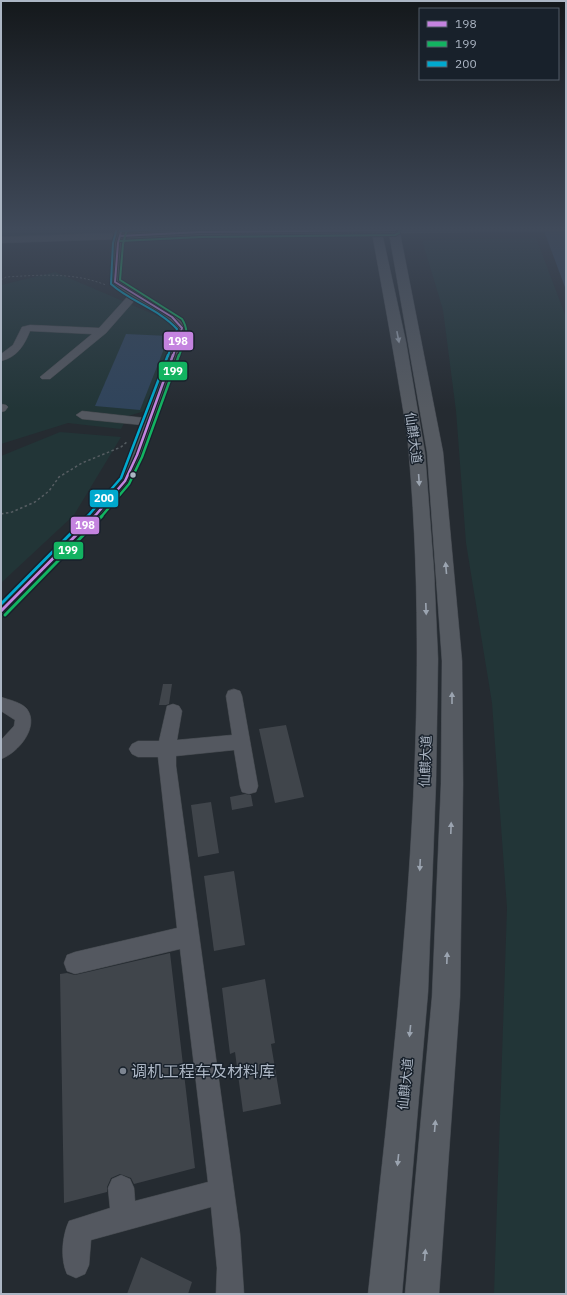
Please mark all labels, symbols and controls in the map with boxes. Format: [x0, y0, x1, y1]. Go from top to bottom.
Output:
legend [419, 8, 559, 80]
text: 198 [455, 16, 477, 31]
text: 199 [455, 36, 477, 51]
text: 200 [455, 56, 477, 71]
line badge: 198 [163, 331, 194, 351]
one-way arrow [396, 331, 402, 343]
text: 198 [168, 334, 188, 348]
line badge: 199 [158, 361, 188, 381]
text: 199 [163, 364, 183, 378]
street label: 仙麒大道 [401, 411, 426, 465]
unlabelled marker [128, 470, 138, 480]
one-way arrow [415, 474, 422, 486]
line badge: 200 [89, 489, 119, 508]
text: 200 [94, 491, 114, 505]
line badge: 198 [70, 516, 100, 535]
text: 198 [75, 518, 95, 532]
line badge: 199 [53, 541, 84, 560]
text: 199 [58, 543, 78, 557]
one-way arrow [443, 562, 449, 574]
one-way arrow [423, 603, 429, 616]
one-way arrow [449, 691, 455, 704]
street label: 仙麒大道 [416, 735, 435, 787]
one-way arrow [448, 821, 454, 834]
one-way arrow [417, 859, 424, 871]
one-way arrow [444, 951, 450, 964]
one-way arrow [407, 1025, 414, 1037]
street label: 仙麒大道 [394, 1057, 417, 1111]
place label: 调机工程车及材料库 [131, 1061, 275, 1081]
marker: 调机工程车及材料库 [118, 1066, 128, 1076]
one-way arrow [432, 1120, 439, 1132]
one-way arrow [395, 1154, 401, 1166]
one-way arrow [422, 1249, 429, 1261]

